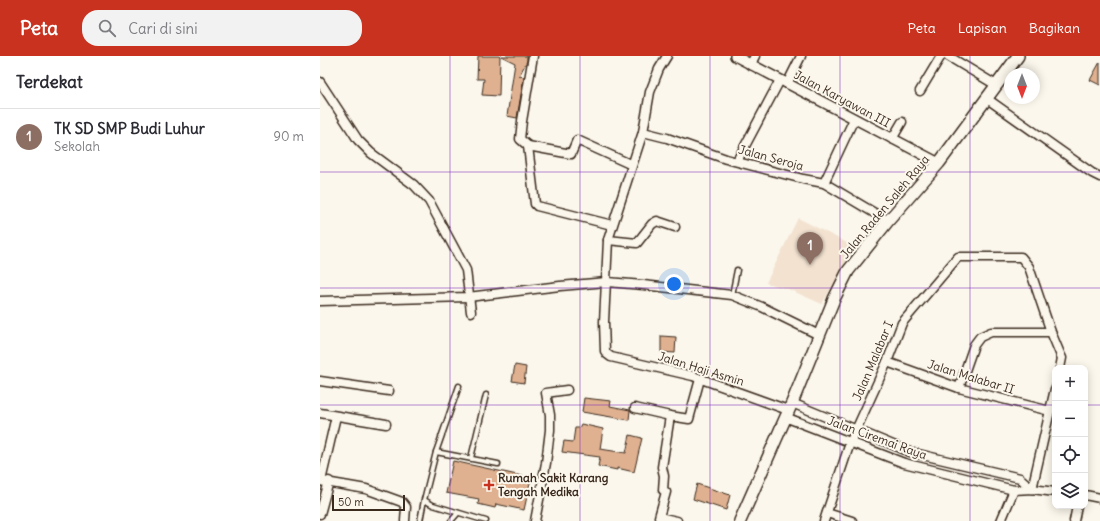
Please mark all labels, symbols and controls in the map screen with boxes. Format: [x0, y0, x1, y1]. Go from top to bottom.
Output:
search box [82, 10, 362, 46]
text: Peta [20, 16, 58, 40]
icon: search [96, 17, 118, 39]
text: Cari di sini [128, 19, 198, 38]
text: Peta [908, 19, 936, 37]
text: Lapisan [958, 19, 1007, 37]
text: Bagikan [1029, 19, 1080, 37]
street label: Jalan Karyawan III [792, 67, 893, 130]
north arrow [1004, 68, 1040, 104]
text: Terdekat [16, 71, 83, 93]
text: TK SD SMP Budi Luhur [54, 119, 205, 138]
text: 1 [26, 128, 32, 145]
text: 90 m [273, 128, 304, 145]
text: Sekolah [54, 138, 100, 155]
street label: Jalan Seroja [737, 142, 805, 173]
street label: Jalan Raden Saleh Raya [837, 152, 932, 261]
pin: 1 [797, 232, 823, 265]
your location [664, 274, 684, 294]
street label: Jalan Malabar I [849, 319, 896, 403]
street label: Jalan Haji Asmin [656, 348, 746, 389]
street label: Jalan Malabar II [926, 356, 1016, 397]
map controls [1052, 365, 1088, 509]
button: + [1052, 365, 1088, 401]
button: − [1052, 401, 1088, 437]
street label: Jalan Ciremai Raya [825, 413, 929, 463]
button: locate [1052, 437, 1088, 473]
place label: Rumah Sakit Karang Tengah Medika [498, 470, 609, 500]
button: layers [1052, 473, 1088, 509]
marker: Rumah Sakit Karang Tengah Medika [483, 479, 495, 491]
scale bar [332, 493, 405, 512]
text: 50 m [338, 495, 364, 509]

